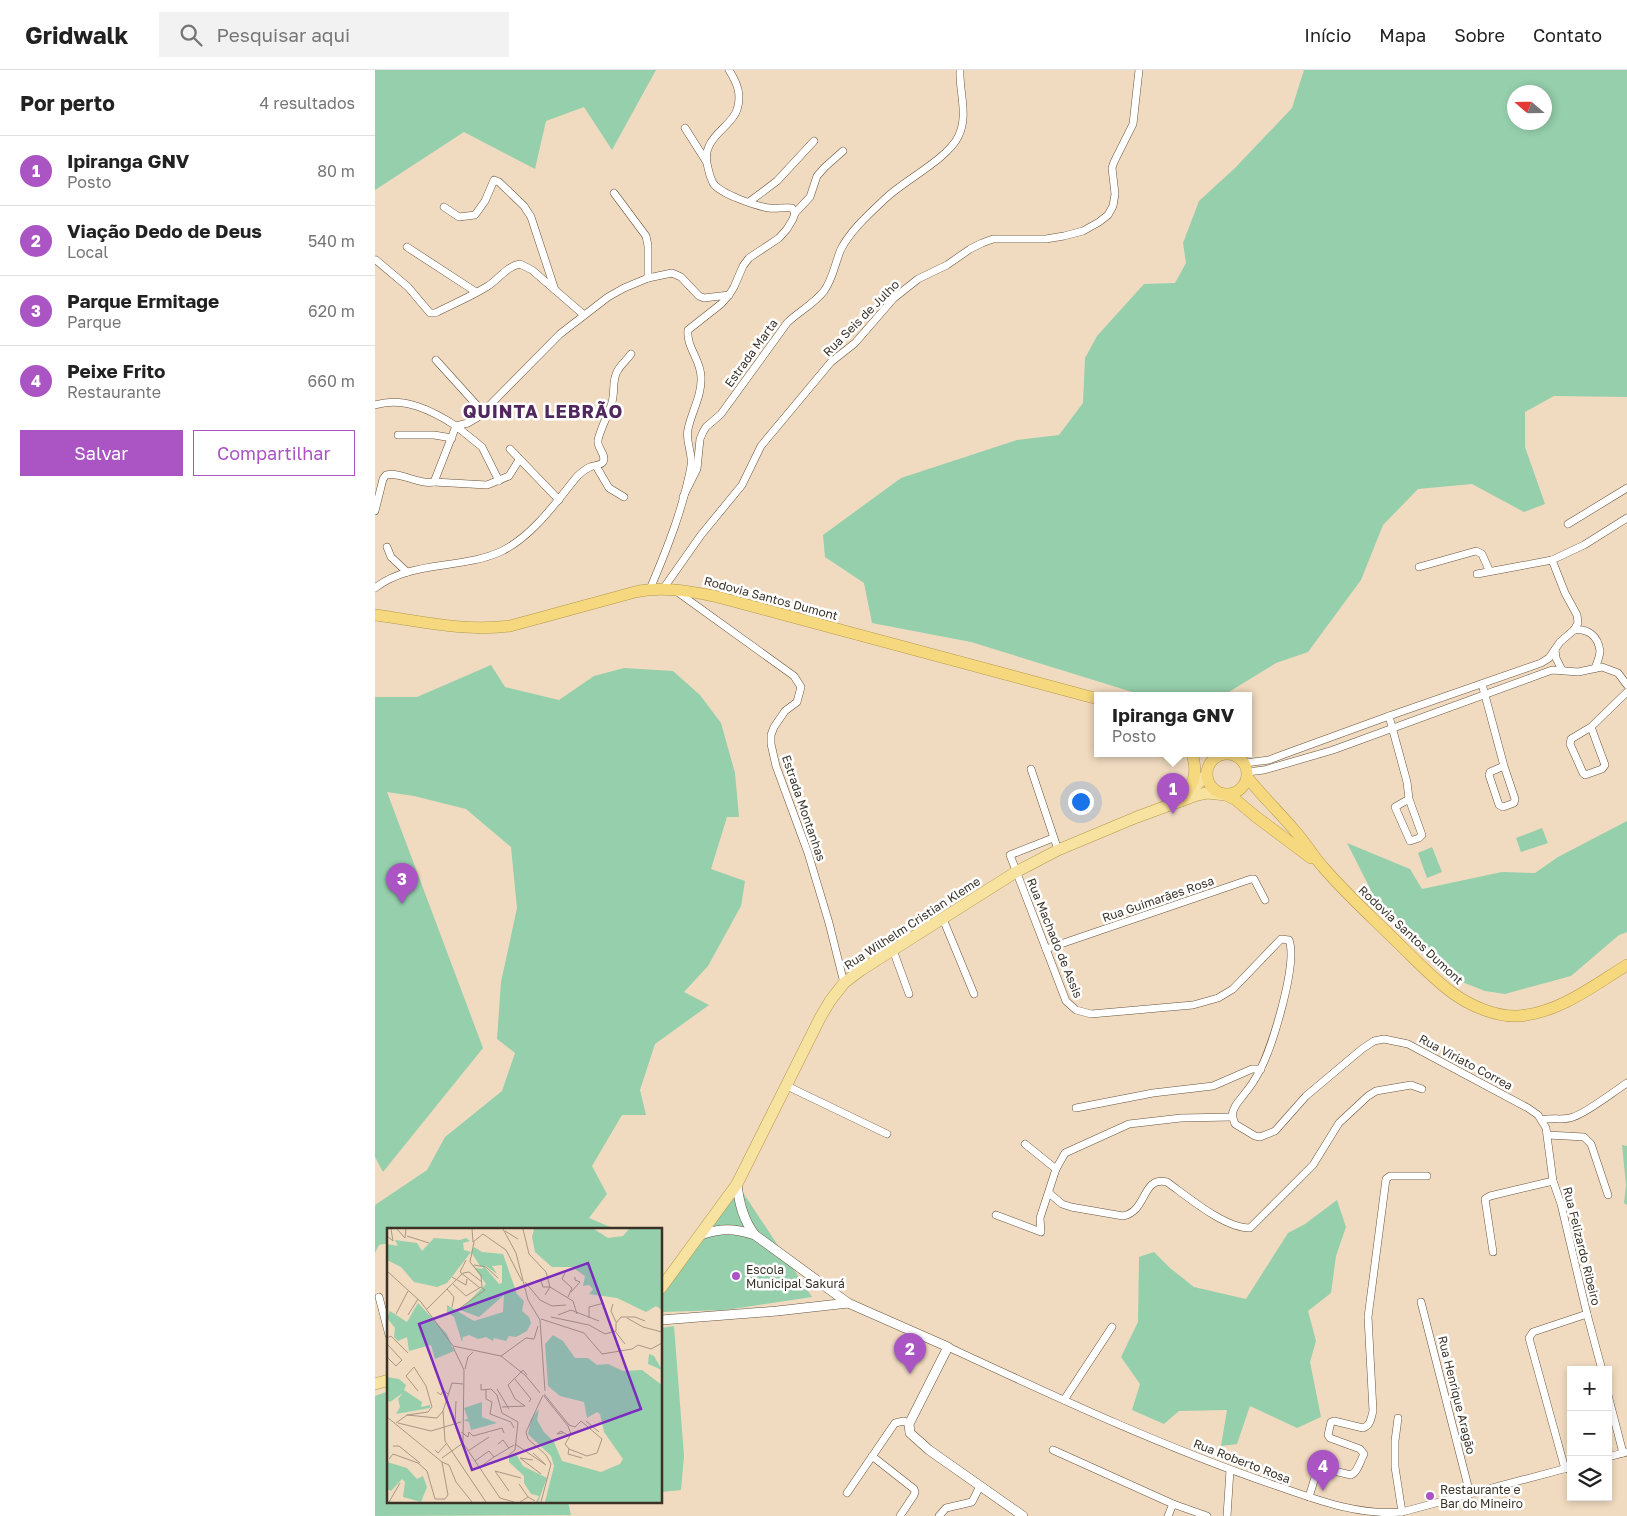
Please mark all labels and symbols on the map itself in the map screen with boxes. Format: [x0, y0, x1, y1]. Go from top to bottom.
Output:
north arrow [1507, 85, 1552, 130]
street label: Rua Seis de Julho [820, 277, 902, 359]
street label: Estrada Marta [721, 316, 781, 390]
district label: QUINTA LEBRÃO [463, 400, 623, 422]
street label: Rodovia Santos Dumont [702, 573, 840, 623]
street label: Estrada Montanhas [779, 753, 829, 863]
pin: 1 [1157, 773, 1189, 814]
your location [1068, 789, 1094, 815]
pin: 3 [386, 863, 418, 904]
street label: Rua Wilhelm Cristian Kleme [841, 873, 983, 973]
street label: Rua Guimarães Rosa [1100, 873, 1216, 925]
street label: Rua Machado de Assis [1024, 876, 1086, 1000]
street label: Rodovia Santos Dumont [1355, 882, 1467, 988]
street label: Rua Viriato Correa [1417, 1031, 1515, 1093]
street label: Rua Felizardo Ribeiro [1560, 1185, 1604, 1307]
inset map [387, 1228, 663, 1504]
place label: Escola Municipal Sakurá [746, 1262, 845, 1291]
marker: Escola Municipal Sakurá [730, 1270, 742, 1282]
pin: 2 [894, 1333, 926, 1374]
street label: Rua Henrique Aragão [1435, 1334, 1479, 1456]
street label: Rua Roberto Rosa [1191, 1436, 1293, 1486]
pin: 4 [1307, 1450, 1339, 1491]
place label: Restaurante e Bar do Mineiro [1440, 1482, 1523, 1511]
marker: Restaurante e Bar do Mineiro [1424, 1490, 1436, 1502]

